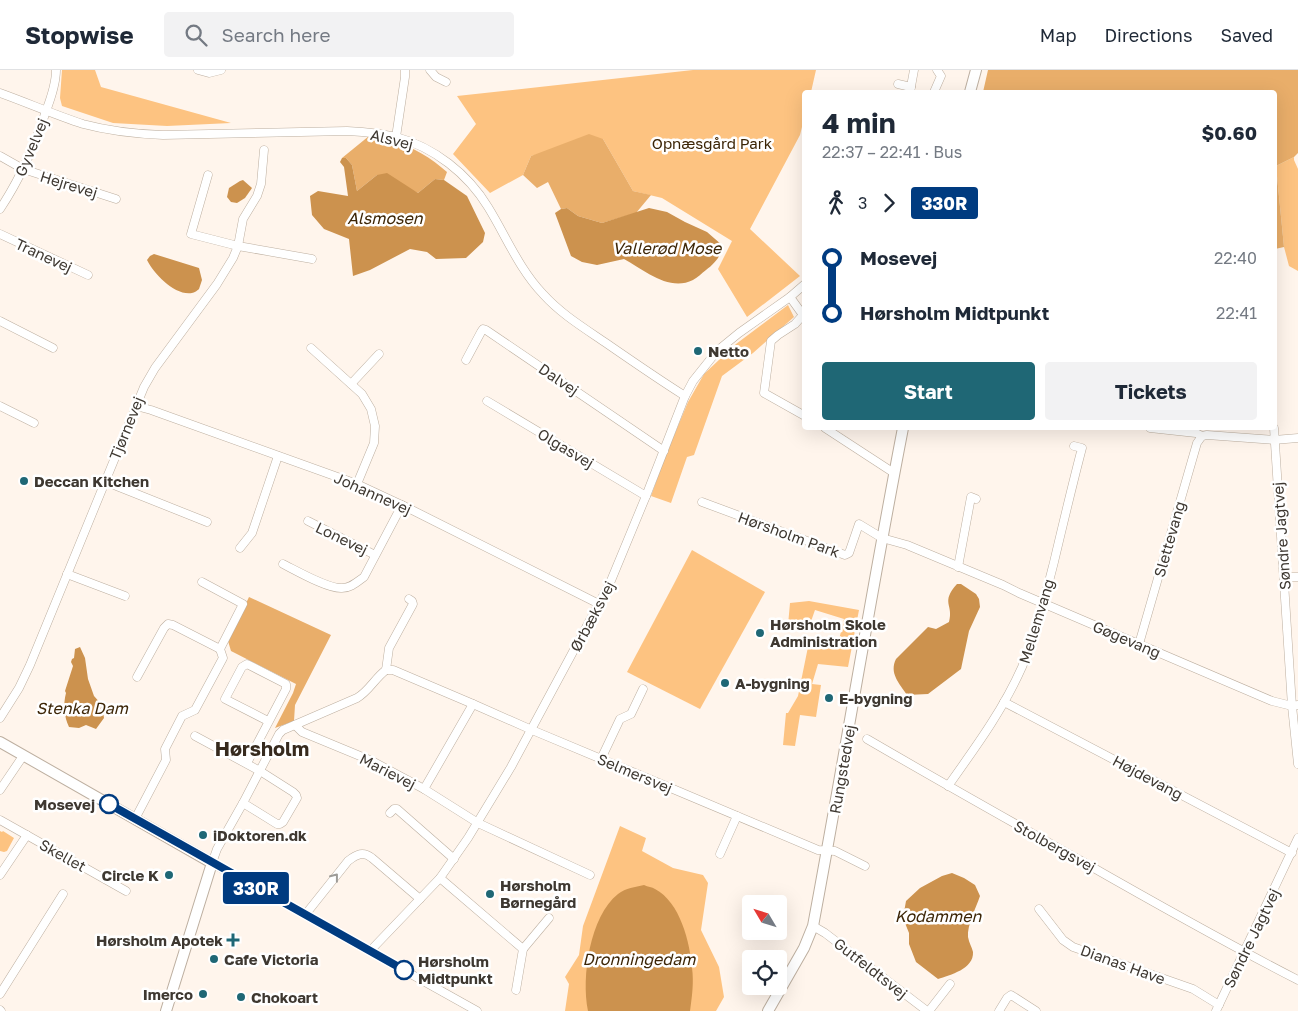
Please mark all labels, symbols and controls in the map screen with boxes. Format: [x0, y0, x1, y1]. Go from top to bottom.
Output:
search box [164, 12, 514, 57]
text: Stopwise [25, 20, 134, 49]
icon: search [182, 21, 210, 49]
text: Search here [222, 23, 330, 46]
text: Map [1040, 24, 1076, 46]
text: Directions [1104, 24, 1192, 46]
text: Saved [1220, 24, 1273, 46]
text: 4 min [822, 106, 896, 139]
street label: Gyvelvej [11, 115, 51, 179]
text: $0.60 [1201, 121, 1257, 144]
street label: Alsvej [369, 125, 415, 153]
park label: Opnæsgård Park [652, 134, 773, 152]
text: 22:37 – 22:41 · Bus [822, 142, 962, 162]
street label: Hejrevej [38, 167, 100, 201]
icon: walk [822, 189, 850, 217]
icon: forward [875, 189, 903, 217]
text: 330R [921, 192, 968, 214]
text: 3 [858, 193, 867, 213]
water label: Alsmosen [347, 208, 424, 228]
street label: Tranevej [13, 234, 75, 276]
water label: Vallerød Mose [613, 238, 723, 258]
text: Mosevej [860, 246, 937, 269]
text: 22:40 [1214, 248, 1257, 268]
text: Hørsholm Midtpunkt [860, 301, 1049, 324]
text: 22:41 [1216, 303, 1257, 323]
place label: Netto [708, 342, 749, 360]
marker: Netto [692, 345, 704, 357]
street label: Dalvej [536, 359, 582, 399]
button: Start [822, 362, 1035, 420]
button: Tickets [1045, 362, 1257, 420]
street label: Tjørnevej [105, 394, 147, 462]
street label: Olgasvej [535, 424, 597, 472]
street label: Johannevej [332, 468, 414, 518]
place label: Deccan Kitchen [34, 472, 149, 490]
marker: Deccan Kitchen [18, 475, 30, 487]
street label: Søndre Jagtvej [1268, 481, 1294, 591]
street label: Slettevang [1150, 499, 1188, 579]
street label: Hørsholm Park [736, 507, 843, 561]
street label: Lonevej [313, 518, 371, 558]
street label: Mellemvang [1015, 576, 1057, 666]
street label: Ørbæksvej [566, 578, 618, 654]
place label: Hørsholm Skole Administration [770, 615, 886, 650]
street label: Gøgevang [1090, 617, 1164, 661]
marker: Hørsholm Skole Administration [754, 627, 766, 639]
place label: A-bygning [735, 674, 810, 692]
marker: A-bygning [719, 677, 731, 689]
place label: E-bygning [839, 689, 912, 707]
marker: E-bygning [823, 692, 835, 704]
water label: Stenka Dam [36, 698, 129, 718]
street label: Rungstedvej [825, 723, 859, 815]
district label: Hørsholm [215, 736, 309, 760]
street label: Marievej [357, 749, 419, 793]
street label: Selmersvej [595, 749, 675, 797]
street label: Højdevang [1110, 751, 1186, 803]
marker: Mosevej [99, 794, 119, 814]
place label: Mosevej [34, 795, 95, 813]
street label: Stolbergsvej [1011, 816, 1099, 876]
place label: iDoktoren.dk [213, 826, 307, 844]
marker: iDoktoren.dk [197, 829, 209, 841]
street label: Skellet [36, 835, 90, 875]
place label: Circle K [102, 866, 159, 884]
marker: Circle K [163, 869, 175, 881]
line badge: 330R [221, 872, 291, 904]
one-way arrow [329, 874, 337, 883]
place label: Hørsholm Børnegård [500, 876, 576, 911]
text: 330R [233, 877, 279, 899]
street label: Søndre Jagtvej [1219, 885, 1283, 991]
marker: Hørsholm Børnegård [484, 888, 496, 900]
north arrow [742, 895, 788, 940]
map controls [742, 895, 787, 995]
water label: Kodammen [895, 906, 982, 926]
place label: Hørsholm Apotek [96, 931, 223, 949]
marker: Hørsholm Apotek [227, 934, 239, 946]
street label: Gutfeldtsvej [831, 934, 911, 1002]
street label: Dianas Have [1078, 940, 1168, 988]
water label: Dronningedam [583, 949, 696, 969]
place label: Cafe Victoria [224, 950, 319, 968]
button: locate [742, 950, 787, 995]
place label: Hørsholm Midtpunkt [418, 952, 493, 987]
marker: Cafe Victoria [208, 953, 220, 965]
marker: Hørsholm Midtpunkt [394, 960, 414, 980]
place label: Imerco [143, 985, 193, 1003]
marker: Imerco [197, 988, 209, 1000]
place label: Chokoart [251, 988, 318, 1006]
marker: Chokoart [235, 991, 247, 1003]

